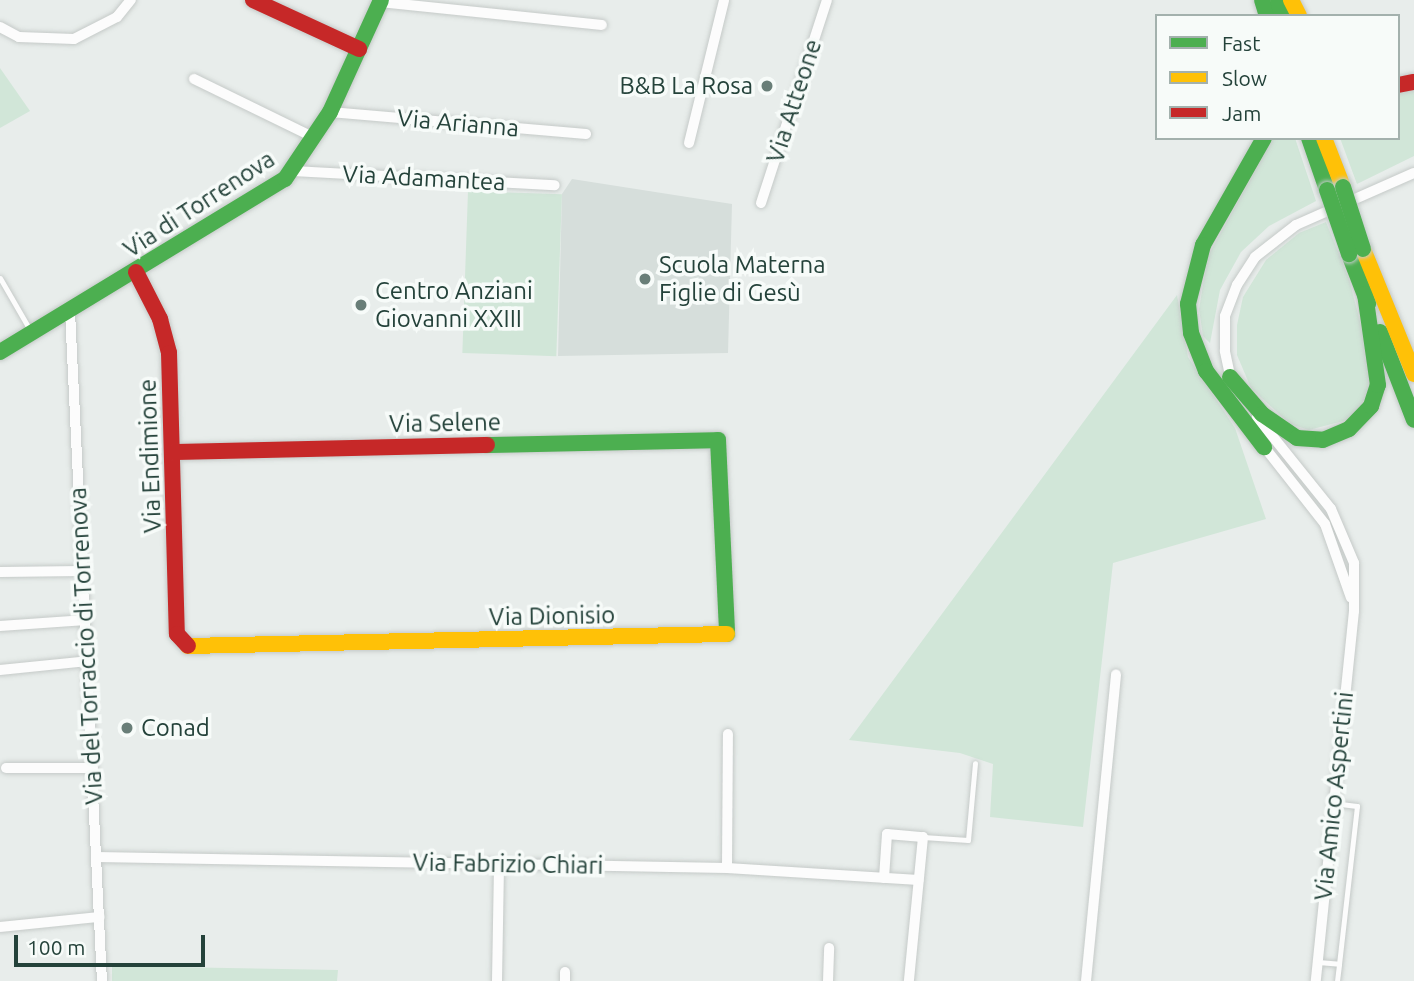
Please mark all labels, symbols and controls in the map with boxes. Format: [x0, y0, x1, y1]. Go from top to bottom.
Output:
legend [1155, 14, 1400, 140]
text: Fast [1222, 31, 1260, 55]
street label: Via Atteone [760, 36, 828, 166]
text: Slow [1222, 66, 1267, 90]
place label: B&B La Rosa [620, 72, 753, 100]
marker: B&B La Rosa [759, 78, 775, 94]
text: Jam [1222, 101, 1261, 125]
street label: Via Arianna [396, 103, 520, 143]
street label: Via di Torrenova [118, 144, 280, 264]
street label: Via Adamantea [342, 159, 506, 197]
place label: Scuola Materna Figlie di Gesù [659, 251, 826, 307]
marker: Scuola Materna Figlie di Gesù [637, 271, 653, 287]
place label: Centro Anziani Giovanni XXIII [375, 277, 533, 333]
marker: Centro Anziani Giovanni XXIII [353, 297, 369, 313]
street label: Via Endimione [133, 378, 167, 534]
street label: Via Selene [389, 408, 501, 438]
street label: Via del Torraccio di Torrenova [63, 487, 109, 805]
street label: Via Dionisio [489, 600, 615, 632]
street label: Via Amico Aspertini [1309, 690, 1359, 902]
place label: Conad [141, 714, 210, 742]
marker: Conad [119, 720, 135, 736]
street label: Via Fabrizio Chiari [412, 848, 604, 880]
scale bar [18, 922, 208, 966]
text: 100 m [27, 935, 85, 959]

